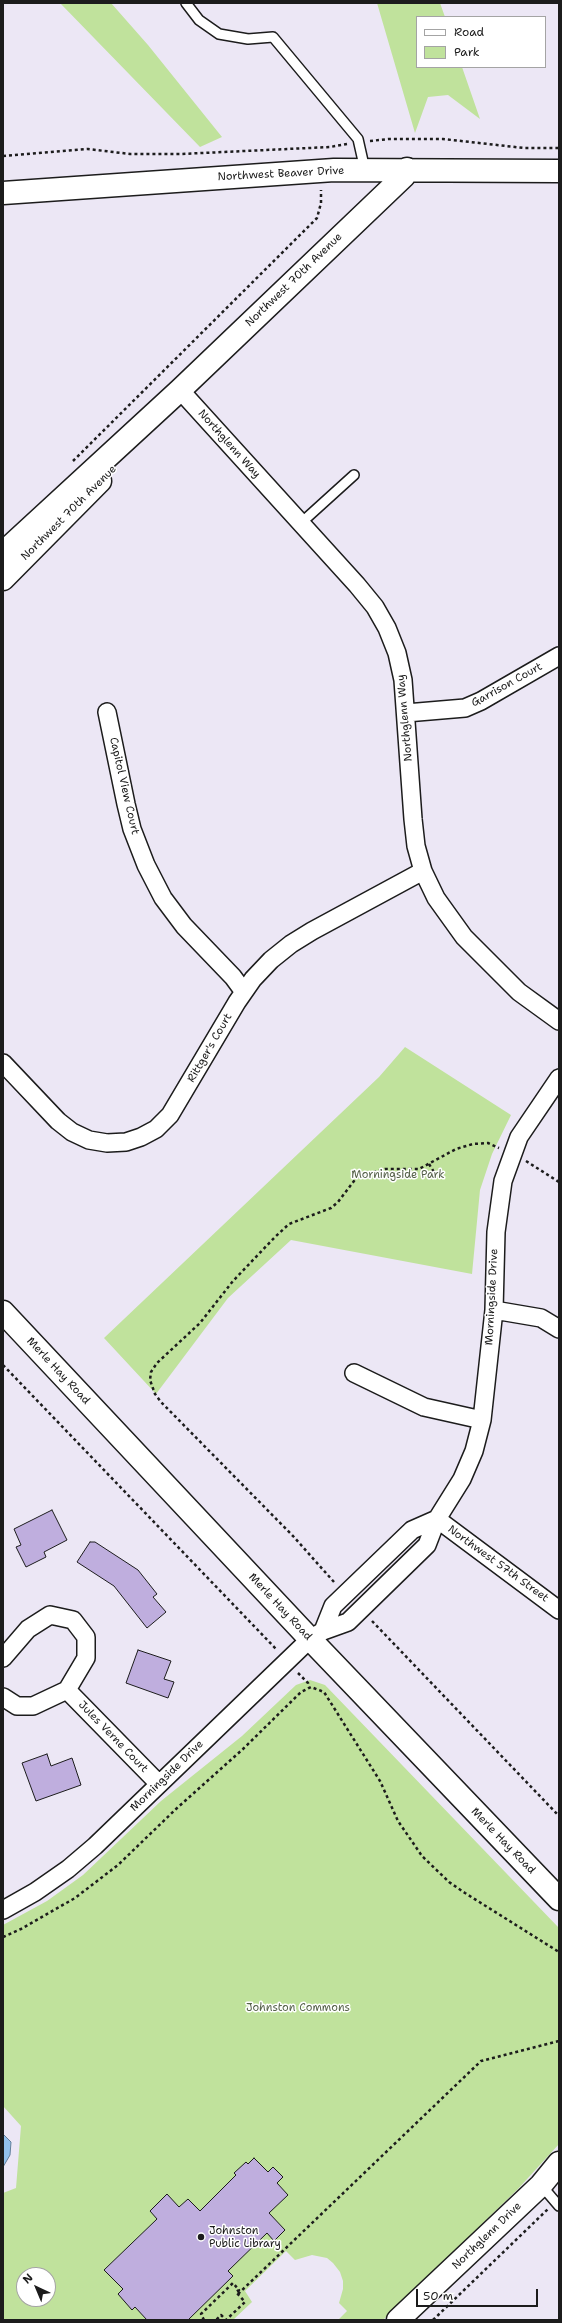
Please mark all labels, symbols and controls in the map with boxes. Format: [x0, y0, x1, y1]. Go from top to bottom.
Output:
legend [416, 16, 546, 68]
text: Road [454, 24, 484, 40]
text: Park [454, 44, 480, 60]
street label: Northwest Beaver Drive [217, 164, 345, 184]
street label: Northwest 70th Avenue [243, 230, 345, 330]
street label: Northglenn Way [195, 407, 263, 481]
street label: Northwest 70th Avenue [19, 463, 119, 563]
street label: Garrison Court [469, 660, 545, 710]
street label: Northglenn Way [395, 674, 415, 762]
street label: Capitol View Court [106, 736, 142, 836]
street label: Rittger's Court [185, 1011, 235, 1085]
park label: Morningside Park [351, 1168, 445, 1182]
street label: Morningside Drive [483, 1248, 501, 1346]
street label: Merle Hay Road [24, 1335, 92, 1407]
street label: Northwest 57th Street [445, 1523, 551, 1605]
street label: Merle Hay Road [246, 1571, 314, 1643]
street label: Jules Verne Court [75, 1698, 151, 1776]
street label: Morningside Drive [128, 1738, 206, 1814]
street label: Merle Hay Road [468, 1805, 538, 1877]
park label: Johnston Commons [246, 2001, 350, 2015]
street label: Northglenn Drive [450, 2200, 524, 2272]
place label: Johnston Public Library [209, 2224, 281, 2250]
marker: Johnston Public Library [196, 2232, 206, 2242]
north arrow [16, 2267, 56, 2307]
text: N [20, 2270, 36, 2287]
scale bar [418, 2281, 540, 2307]
text: 50 m [423, 2288, 453, 2304]

